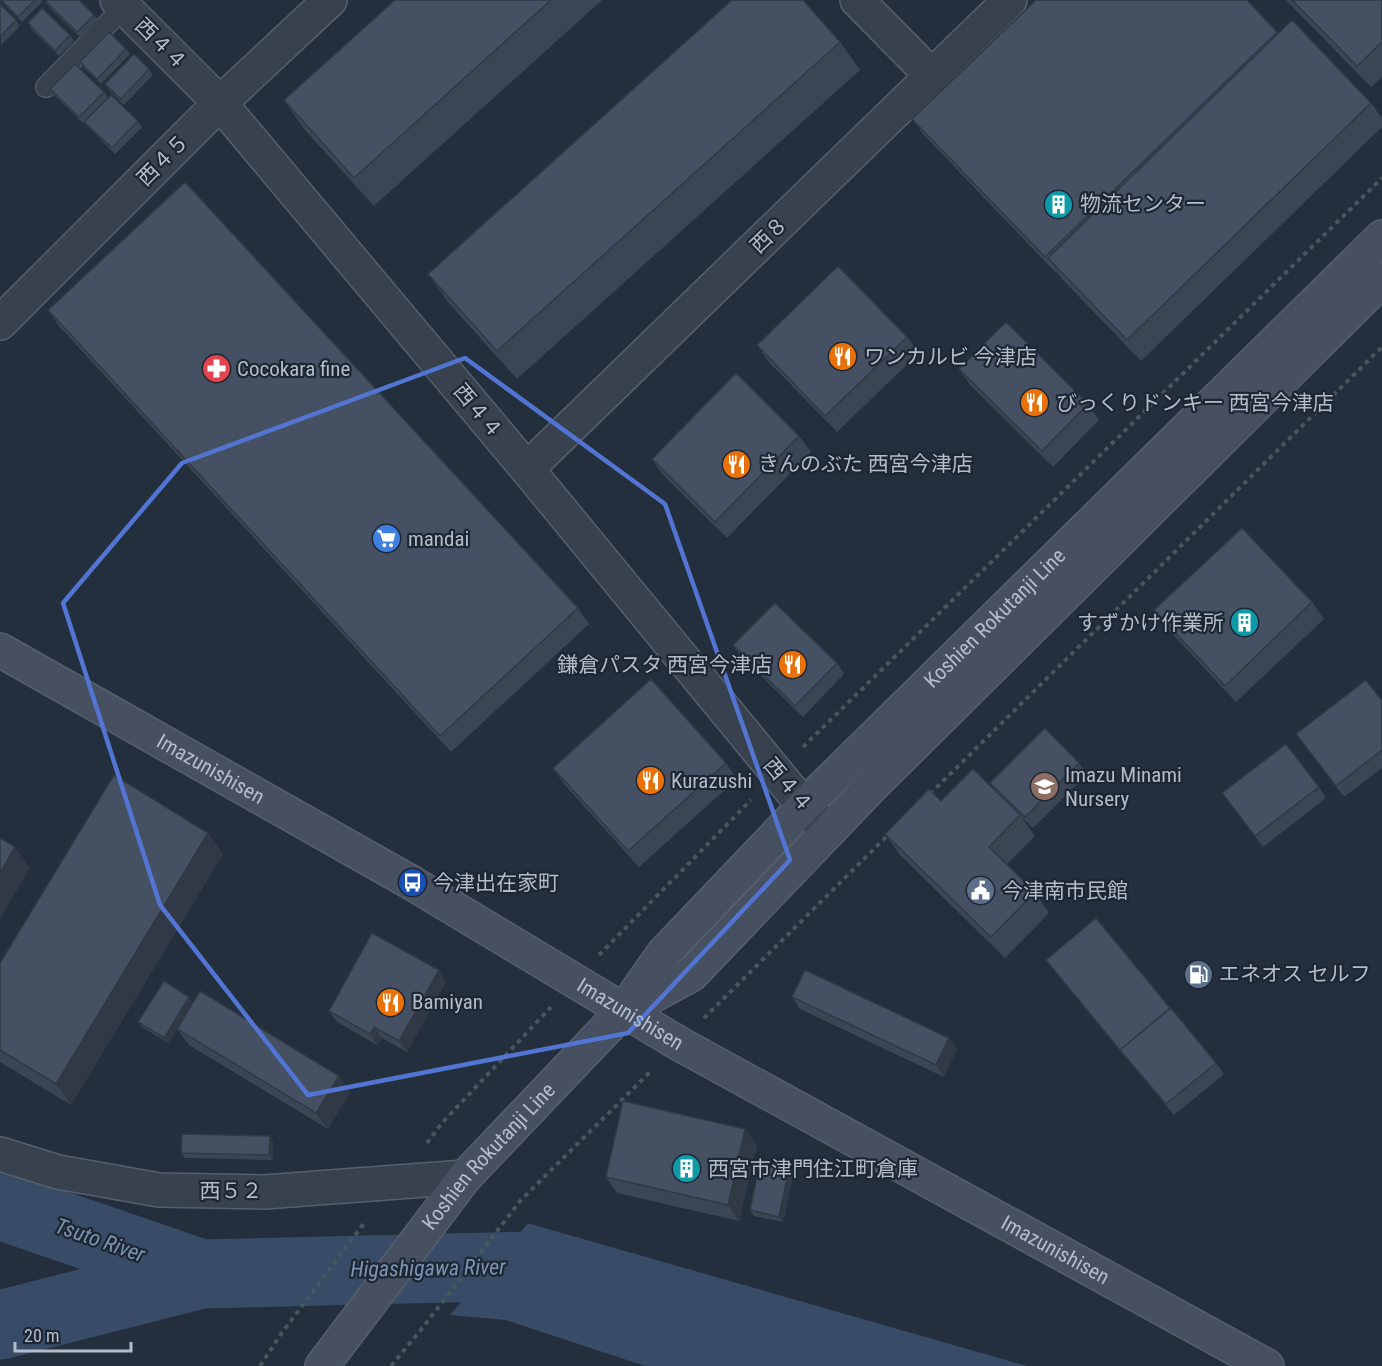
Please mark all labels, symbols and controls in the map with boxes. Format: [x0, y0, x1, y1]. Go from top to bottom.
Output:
street label: 西４４ [130, 13, 192, 75]
street label: 西４５ [132, 129, 194, 191]
building icon: 物流センター [1043, 188, 1075, 220]
place label: 物流センター [1080, 192, 1206, 216]
street label: 西８ [746, 212, 792, 258]
restaurant icon: ワンカルビ 今津店 [827, 341, 859, 373]
place label: ワンカルビ 今津店 [864, 345, 1037, 369]
pharmacy icon: Cocokara fine [200, 353, 232, 385]
place label: Cocokara fine [237, 357, 351, 381]
street label: 西４４ [449, 379, 507, 443]
restaurant icon: びっくりドンキー 西宮今津店 [1019, 387, 1051, 419]
place label: びっくりドンキー 西宮今津店 [1056, 391, 1334, 415]
restaurant icon: きんのぶた 西宮今津店 [721, 448, 753, 480]
place label: きんのぶた 西宮今津店 [758, 452, 973, 476]
supermarket icon: mandai [371, 523, 403, 555]
place label: mandai [408, 527, 469, 551]
street label: Koshien Rokutanji Line [919, 543, 1070, 693]
building icon: すずかけ作業所 [1229, 607, 1261, 639]
place label: すずかけ作業所 [1077, 611, 1224, 635]
restaurant icon: 鎌倉パスタ 西宮今津店 [777, 649, 809, 681]
place label: 鎌倉パスタ 西宮今津店 [557, 653, 772, 677]
street label: Imazunishisen [153, 729, 269, 809]
street label: 西４４ [759, 753, 817, 817]
place label: Imazu Minami Nursery [1065, 763, 1182, 811]
restaurant icon: Kurazushi [634, 765, 666, 797]
place label: Kurazushi [671, 769, 752, 793]
school or university icon: Imazu Minami Nursery [1028, 771, 1060, 803]
bus stop icon: 今津出在家町 [396, 867, 428, 899]
place label: 今津出在家町 [433, 871, 559, 895]
public building icon: 今津南市民館 [965, 875, 997, 907]
place label: 今津南市民館 [1002, 879, 1128, 903]
fuel station icon: エネオス セルフ [1182, 958, 1214, 990]
place label: エネオス セルフ [1219, 962, 1371, 986]
street label: Imazunishisen [573, 973, 688, 1055]
restaurant icon: Bamiyan [375, 986, 407, 1018]
place label: Bamiyan [412, 990, 483, 1014]
street label: Koshien Rokutanji Line [417, 1078, 560, 1235]
building icon: 西宮市津門住江町倉庫 [671, 1153, 703, 1185]
place label: 西宮市津門住江町倉庫 [708, 1157, 918, 1181]
street label: 西５２ [200, 1179, 263, 1203]
street label: Imazunishisen [997, 1211, 1113, 1289]
water label: Tsuto River [52, 1213, 149, 1267]
water label: Higashigawa River [350, 1254, 506, 1282]
scale bar [15, 1315, 130, 1353]
text: 20 m [24, 1325, 59, 1346]

